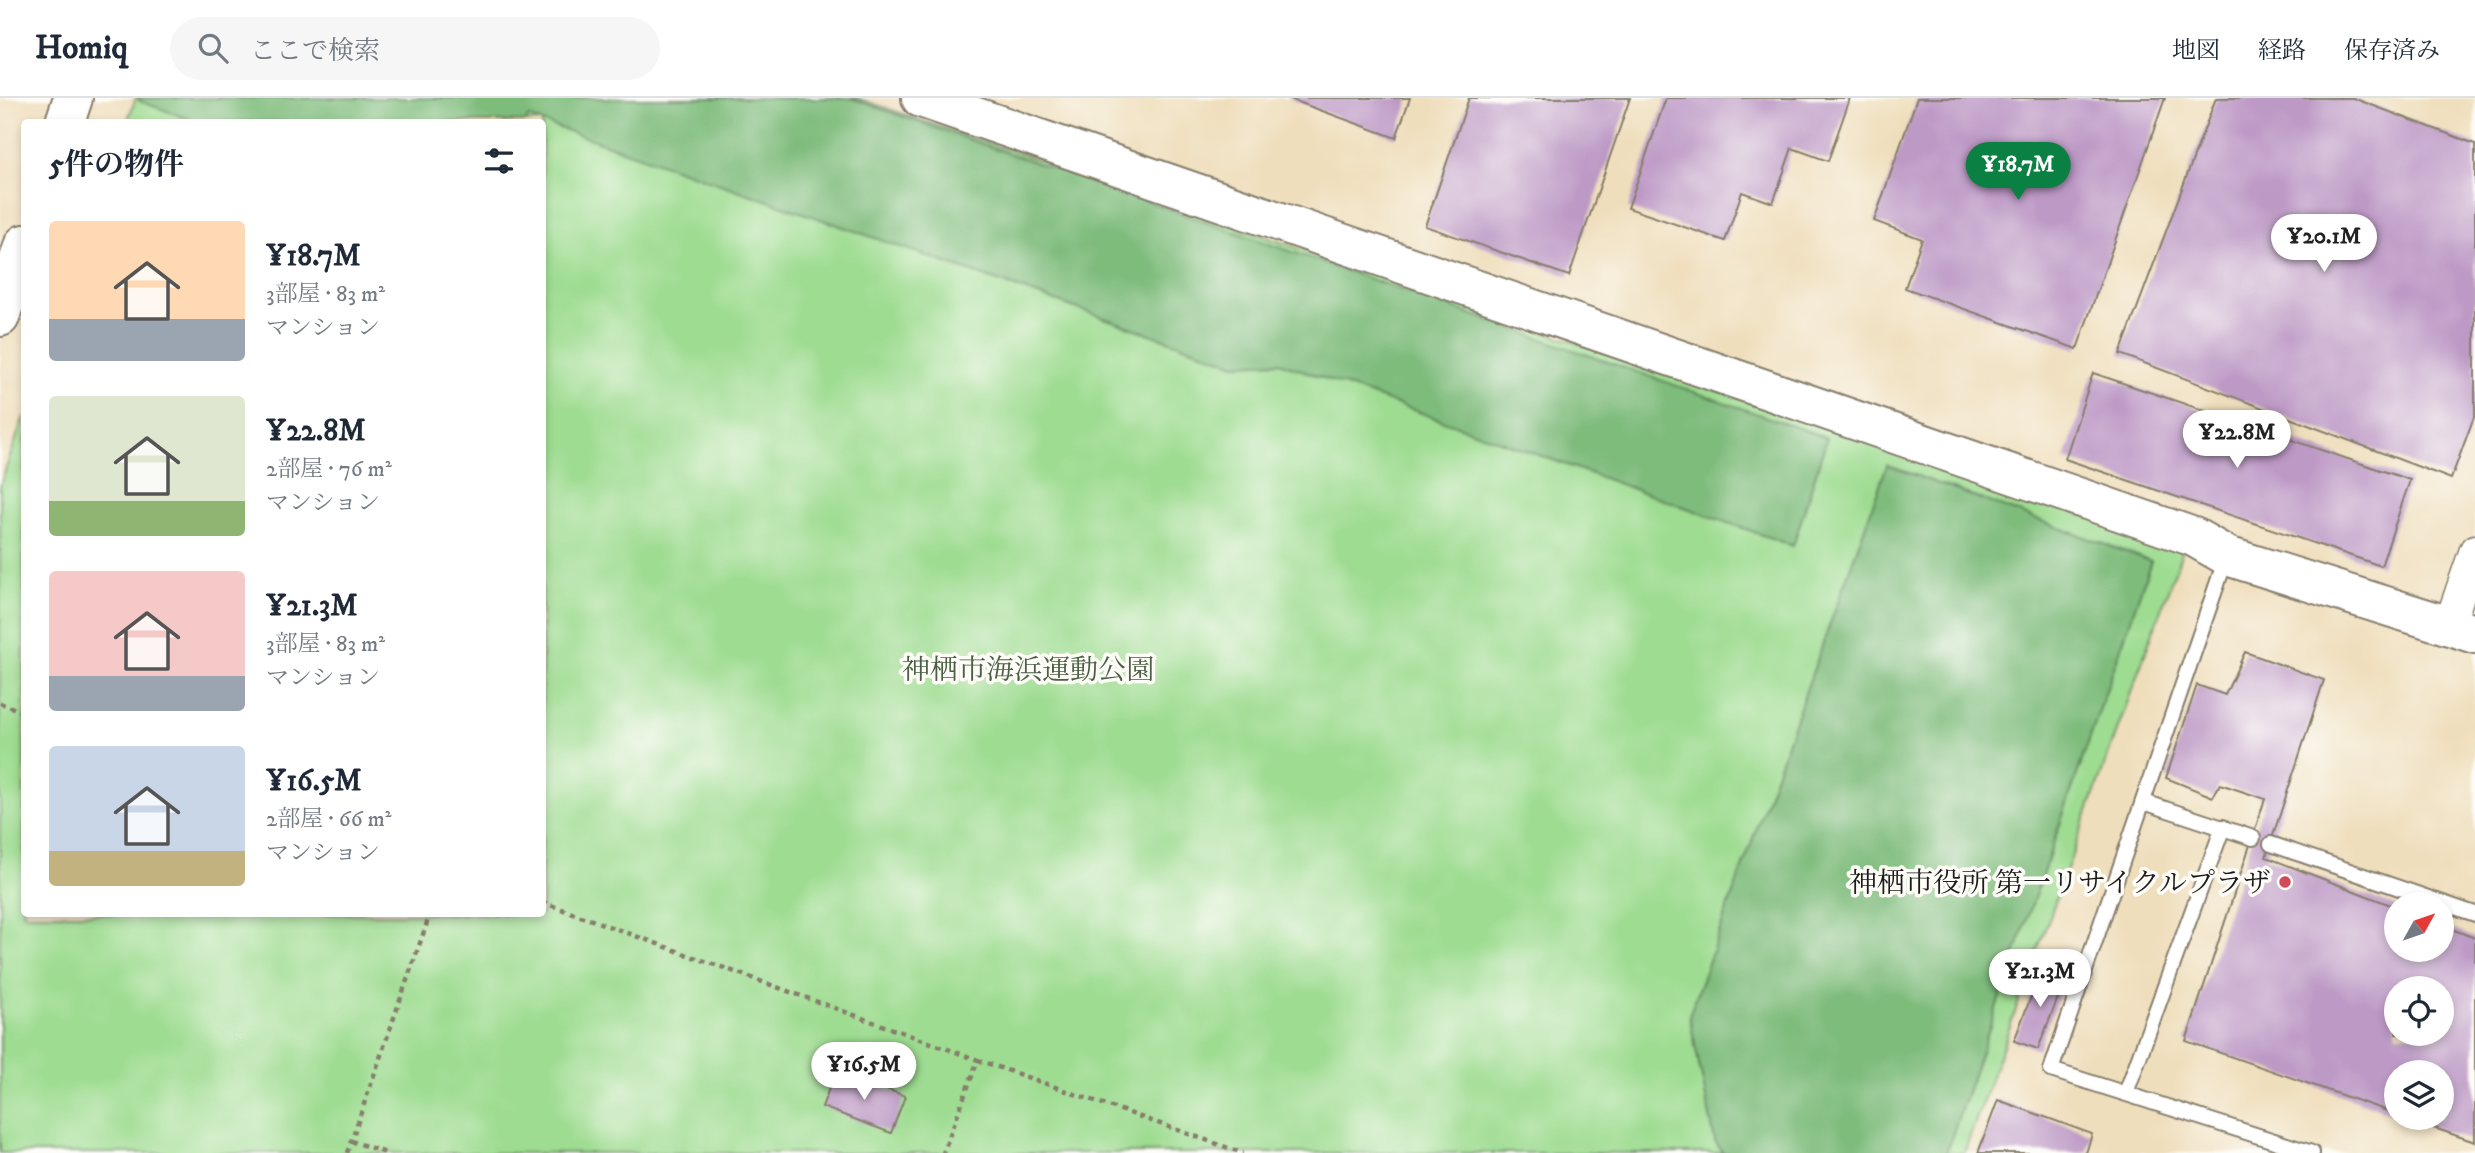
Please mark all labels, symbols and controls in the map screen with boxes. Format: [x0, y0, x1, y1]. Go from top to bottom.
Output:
search box [170, 17, 660, 80]
text: Homiq [35, 28, 128, 69]
icon: search [194, 29, 232, 67]
text: ここで検索 [250, 35, 380, 68]
text: 地図 [2172, 36, 2220, 66]
text: 経路 [2258, 36, 2306, 66]
text: 保存済み [2344, 36, 2440, 66]
icon: filters [480, 142, 518, 180]
pin: ¥18.7M [1961, 142, 2075, 202]
text: 5件の物件 [49, 147, 184, 184]
text: ¥18.7M [1982, 150, 2054, 179]
pin: ¥20.1M [2267, 214, 2381, 274]
text: ¥20.1M [2287, 222, 2361, 251]
text: ¥18.7M [266, 238, 361, 275]
icon: home [105, 249, 189, 333]
text: 3部屋 · 83 m² [266, 280, 385, 309]
text: マンション [266, 314, 380, 343]
pin: ¥22.8M [2180, 410, 2294, 470]
text: ¥22.8M [266, 413, 366, 450]
text: ¥22.8M [2199, 418, 2275, 447]
icon: home [105, 424, 189, 508]
text: 2部屋 · 76 m² [266, 455, 392, 484]
text: マンション [266, 489, 380, 518]
text: ¥21.3M [266, 588, 358, 625]
icon: home [105, 599, 189, 683]
text: 3部屋 · 83 m² [266, 630, 385, 659]
park label: 神栖市海浜運動公園 [902, 653, 1154, 688]
text: マンション [266, 664, 380, 693]
text: ¥16.5M [266, 763, 362, 800]
icon: home [105, 774, 189, 858]
text: 2部屋 · 66 m² [266, 805, 392, 834]
text: マンション [266, 839, 380, 868]
place label: 神栖市役所 第一リサイクルプラザ [1849, 866, 2271, 901]
marker: 神栖市役所 第一リサイクルプラザ [2277, 874, 2293, 890]
north arrow [2384, 892, 2454, 962]
map controls [2384, 892, 2454, 1130]
pin: ¥21.3M [1983, 950, 2097, 1009]
text: ¥21.3M [2005, 957, 2075, 986]
button: locate [2384, 976, 2454, 1046]
pin: ¥16.5M [807, 1042, 921, 1102]
text: ¥16.5M [827, 1050, 901, 1079]
button: layers [2384, 1060, 2454, 1130]

